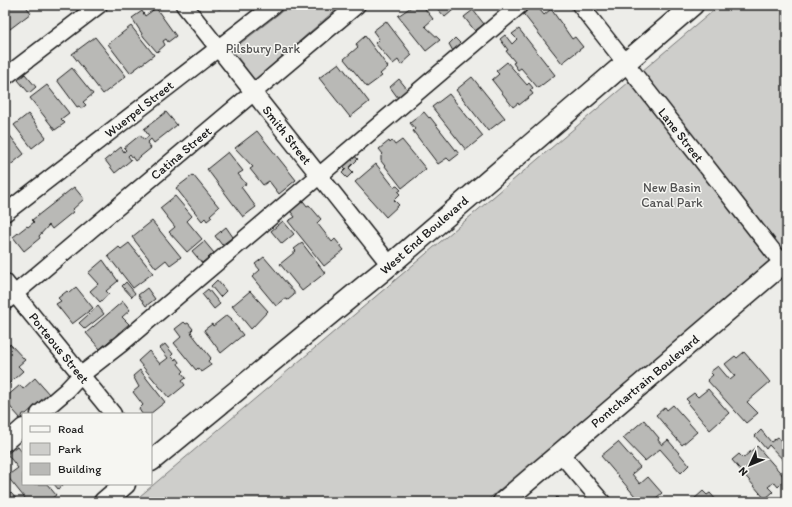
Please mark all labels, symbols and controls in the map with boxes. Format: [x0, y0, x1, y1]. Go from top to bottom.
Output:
park label: Pilsbury Park [226, 41, 300, 56]
street label: Wuerpel Street [102, 77, 177, 141]
street label: Smith Street [259, 103, 315, 168]
street label: Lane Street [655, 105, 707, 165]
street label: Catina Street [148, 123, 214, 183]
park label: New Basin Canal Park [641, 180, 703, 210]
street label: West End Boulevard [377, 193, 471, 277]
street label: Porteous Street [26, 310, 92, 387]
street label: Pontchartrain Boulevard [588, 331, 702, 431]
legend [22, 413, 152, 485]
text: Road [58, 422, 84, 436]
text: Park [58, 442, 82, 456]
north arrow [730, 445, 770, 485]
text: Building [58, 462, 102, 476]
text: N [736, 464, 750, 479]

